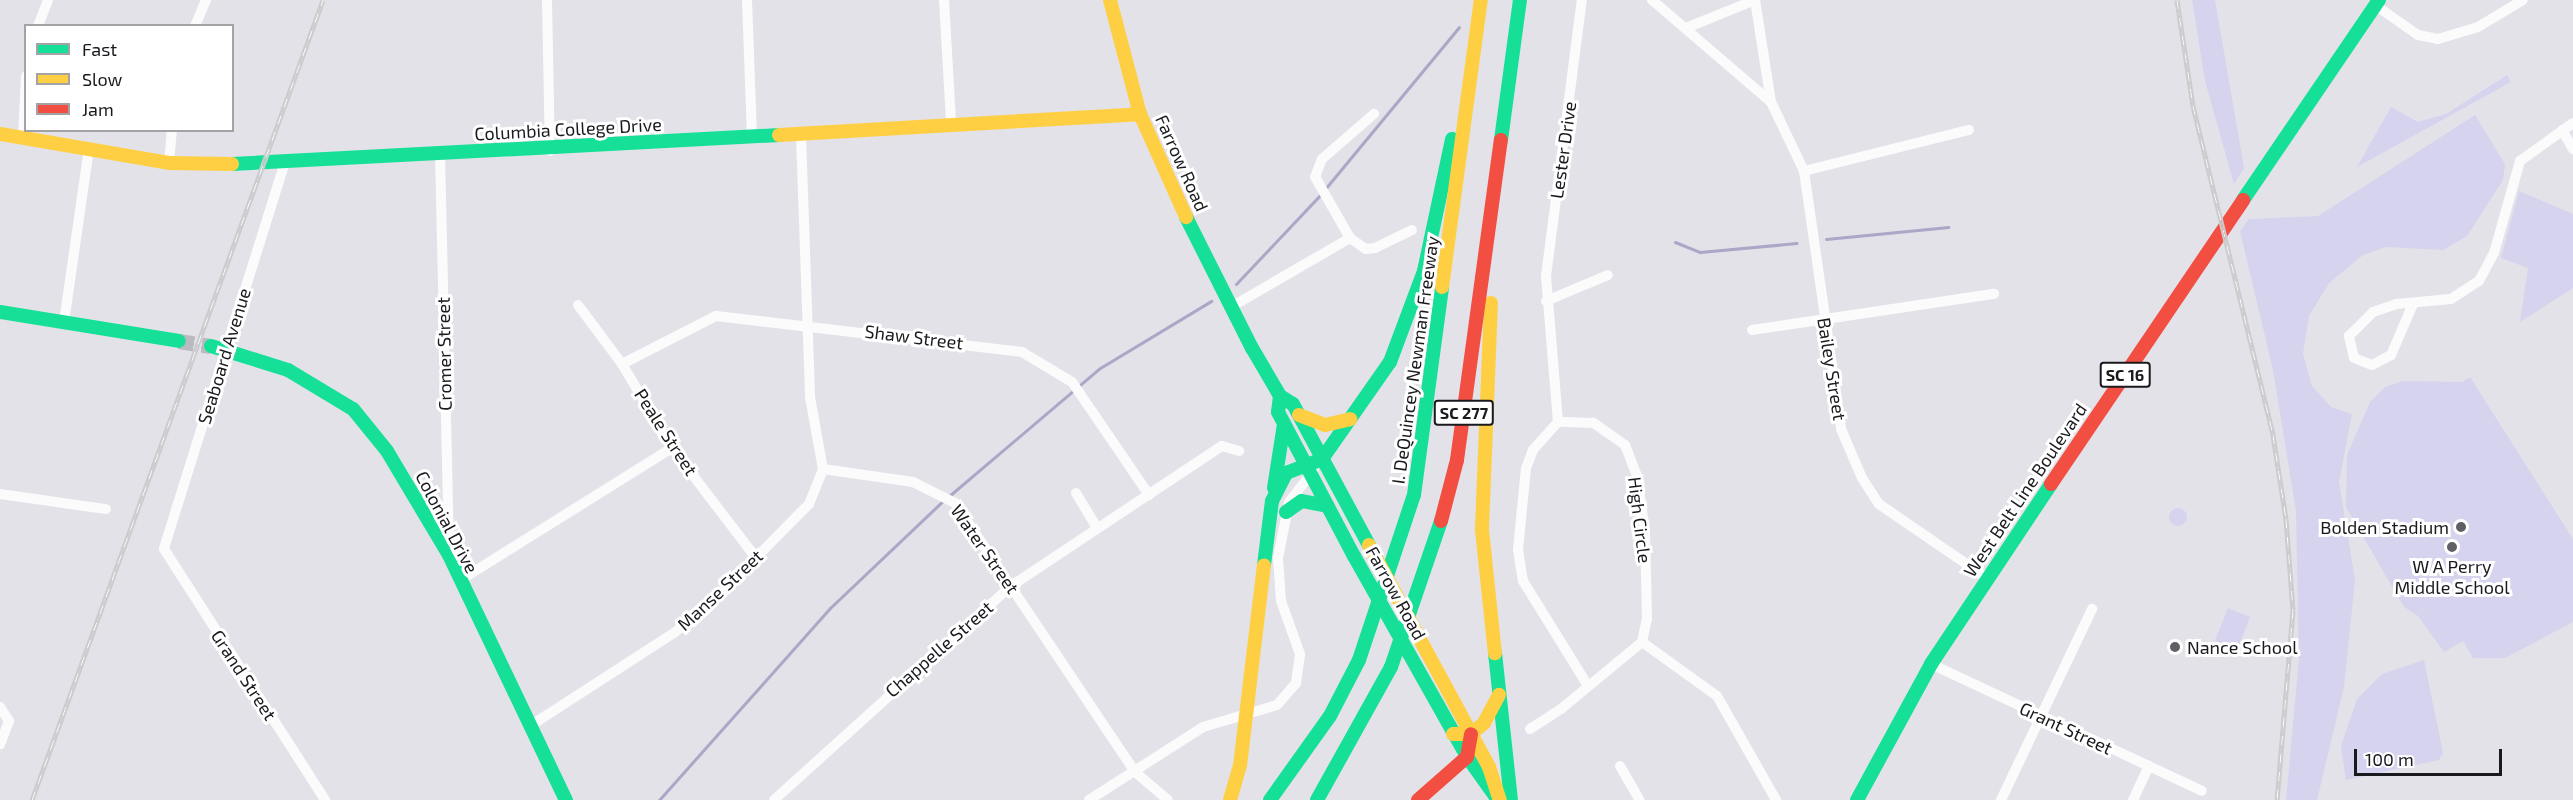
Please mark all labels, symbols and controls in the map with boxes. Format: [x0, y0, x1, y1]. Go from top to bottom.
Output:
legend [24, 24, 234, 132]
text: Fast [82, 38, 117, 60]
text: Slow [82, 68, 122, 90]
text: Jam [82, 98, 114, 120]
street label: Lester Drive [1545, 100, 1581, 200]
street label: Farrow Road [1151, 111, 1213, 215]
street label: Columbia College Drive [474, 113, 662, 145]
street label: I. DeQuincey Newman Freeway [1387, 234, 1443, 486]
street label: Seaboard Avenue [193, 285, 255, 427]
street label: Cromer Street [432, 297, 456, 411]
street label: Bailey Street [1813, 316, 1851, 422]
street label: Shaw Street [863, 320, 965, 354]
road number: SC 16 [2100, 362, 2150, 388]
street label: Peale Street [630, 385, 702, 479]
street label: West Belt Line Boulevard [1959, 399, 2091, 581]
road number: SC 277 [1432, 400, 1496, 426]
street label: Colonial Drive [411, 467, 483, 577]
street label: High Circle [1624, 476, 1656, 564]
street label: Water Street [946, 500, 1024, 598]
place label: Bolden Stadium [2320, 516, 2449, 538]
marker: Bolden Stadium [2454, 520, 2468, 534]
marker: W A Perry Middle School [2445, 540, 2459, 554]
street label: Farrow Road [1361, 542, 1431, 644]
street label: Manse Street [673, 545, 767, 635]
place label: W A Perry Middle School [2394, 556, 2510, 598]
street label: Chappelle Street [881, 596, 997, 702]
street label: Grand Street [207, 626, 281, 724]
place label: Nance School [2187, 636, 2298, 658]
marker: Nance School [2168, 640, 2182, 654]
street label: Grant Street [2016, 697, 2116, 759]
scale bar [2357, 737, 2506, 775]
text: 100 m [2365, 748, 2414, 770]

